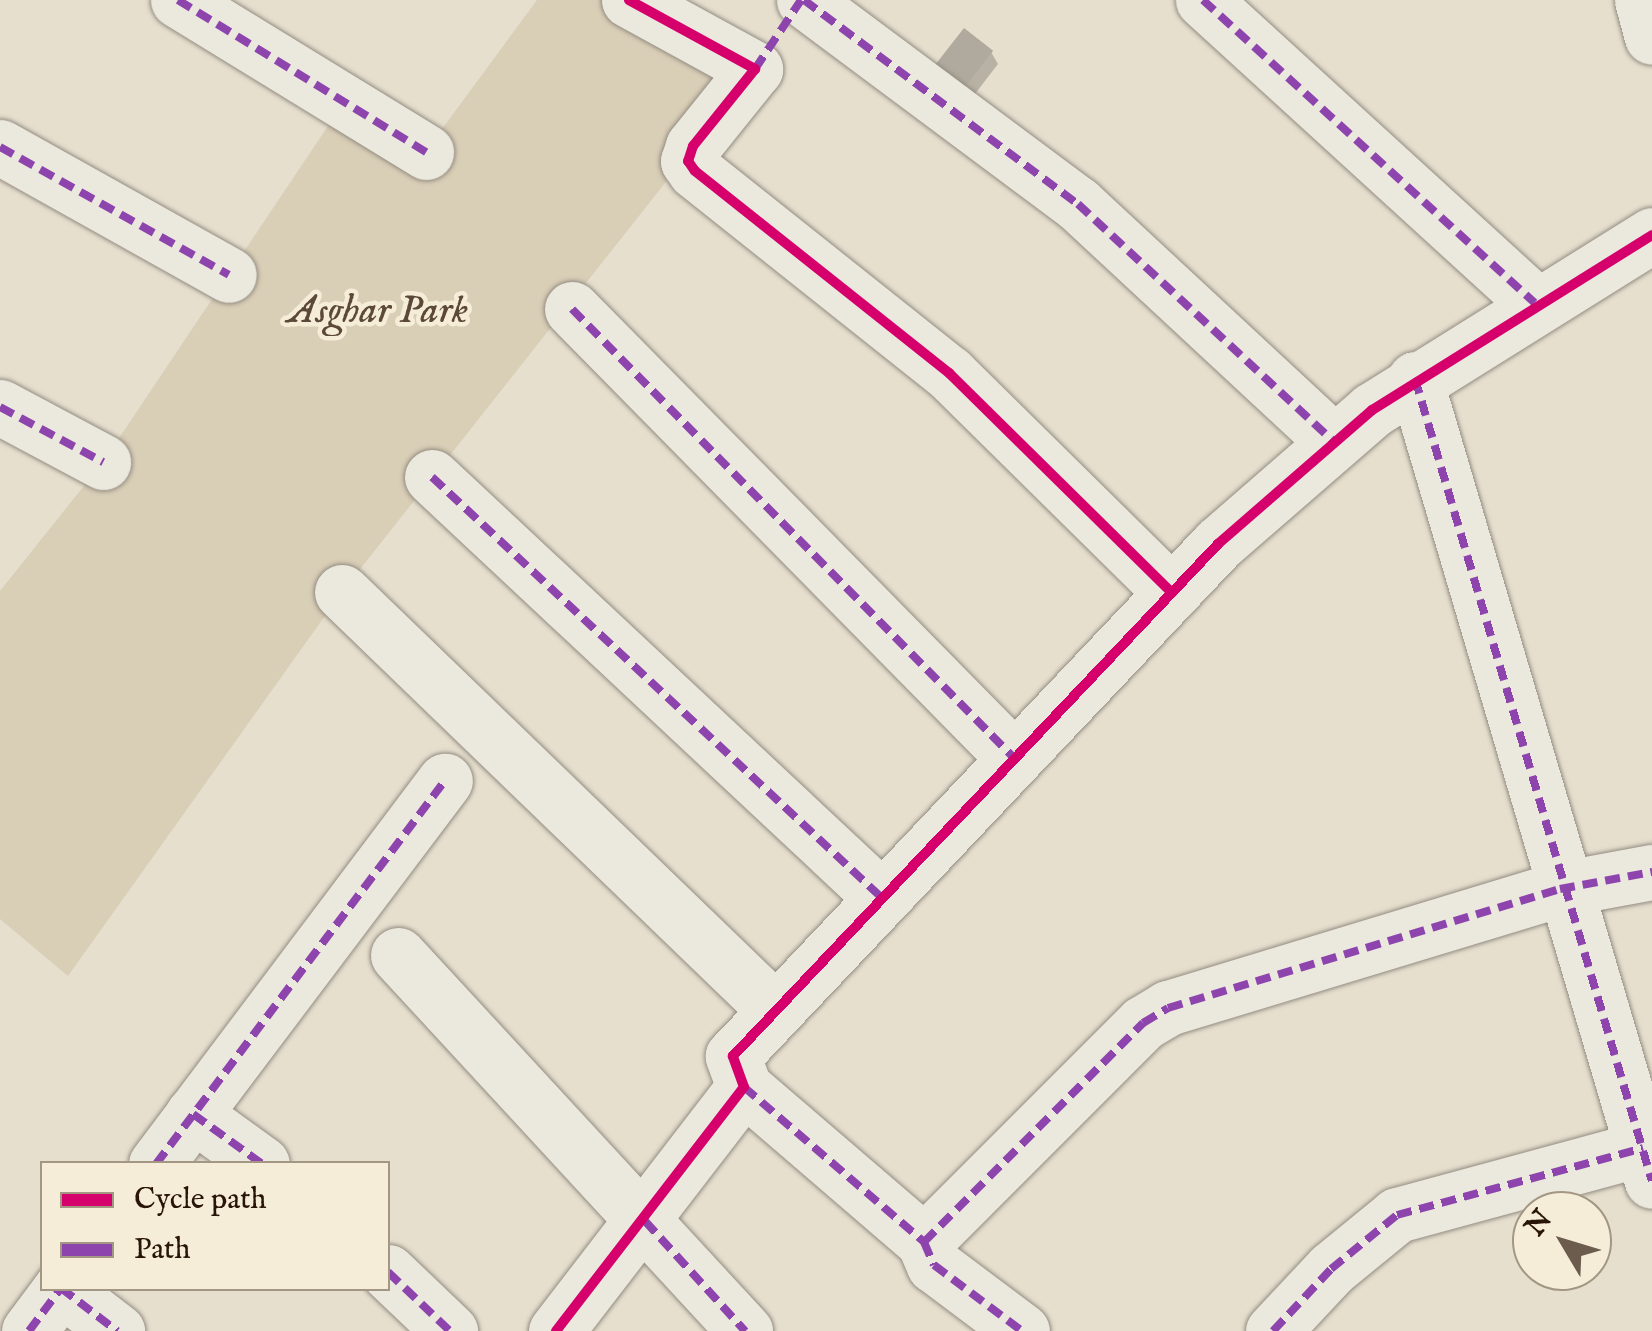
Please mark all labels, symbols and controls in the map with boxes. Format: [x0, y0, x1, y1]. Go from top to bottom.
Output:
park label: Asghar Park [288, 288, 468, 336]
legend [40, 1161, 390, 1291]
text: Cycle path [134, 1181, 267, 1219]
north arrow [1512, 1191, 1612, 1291]
text: N [1518, 1203, 1561, 1244]
text: Path [134, 1231, 190, 1269]

